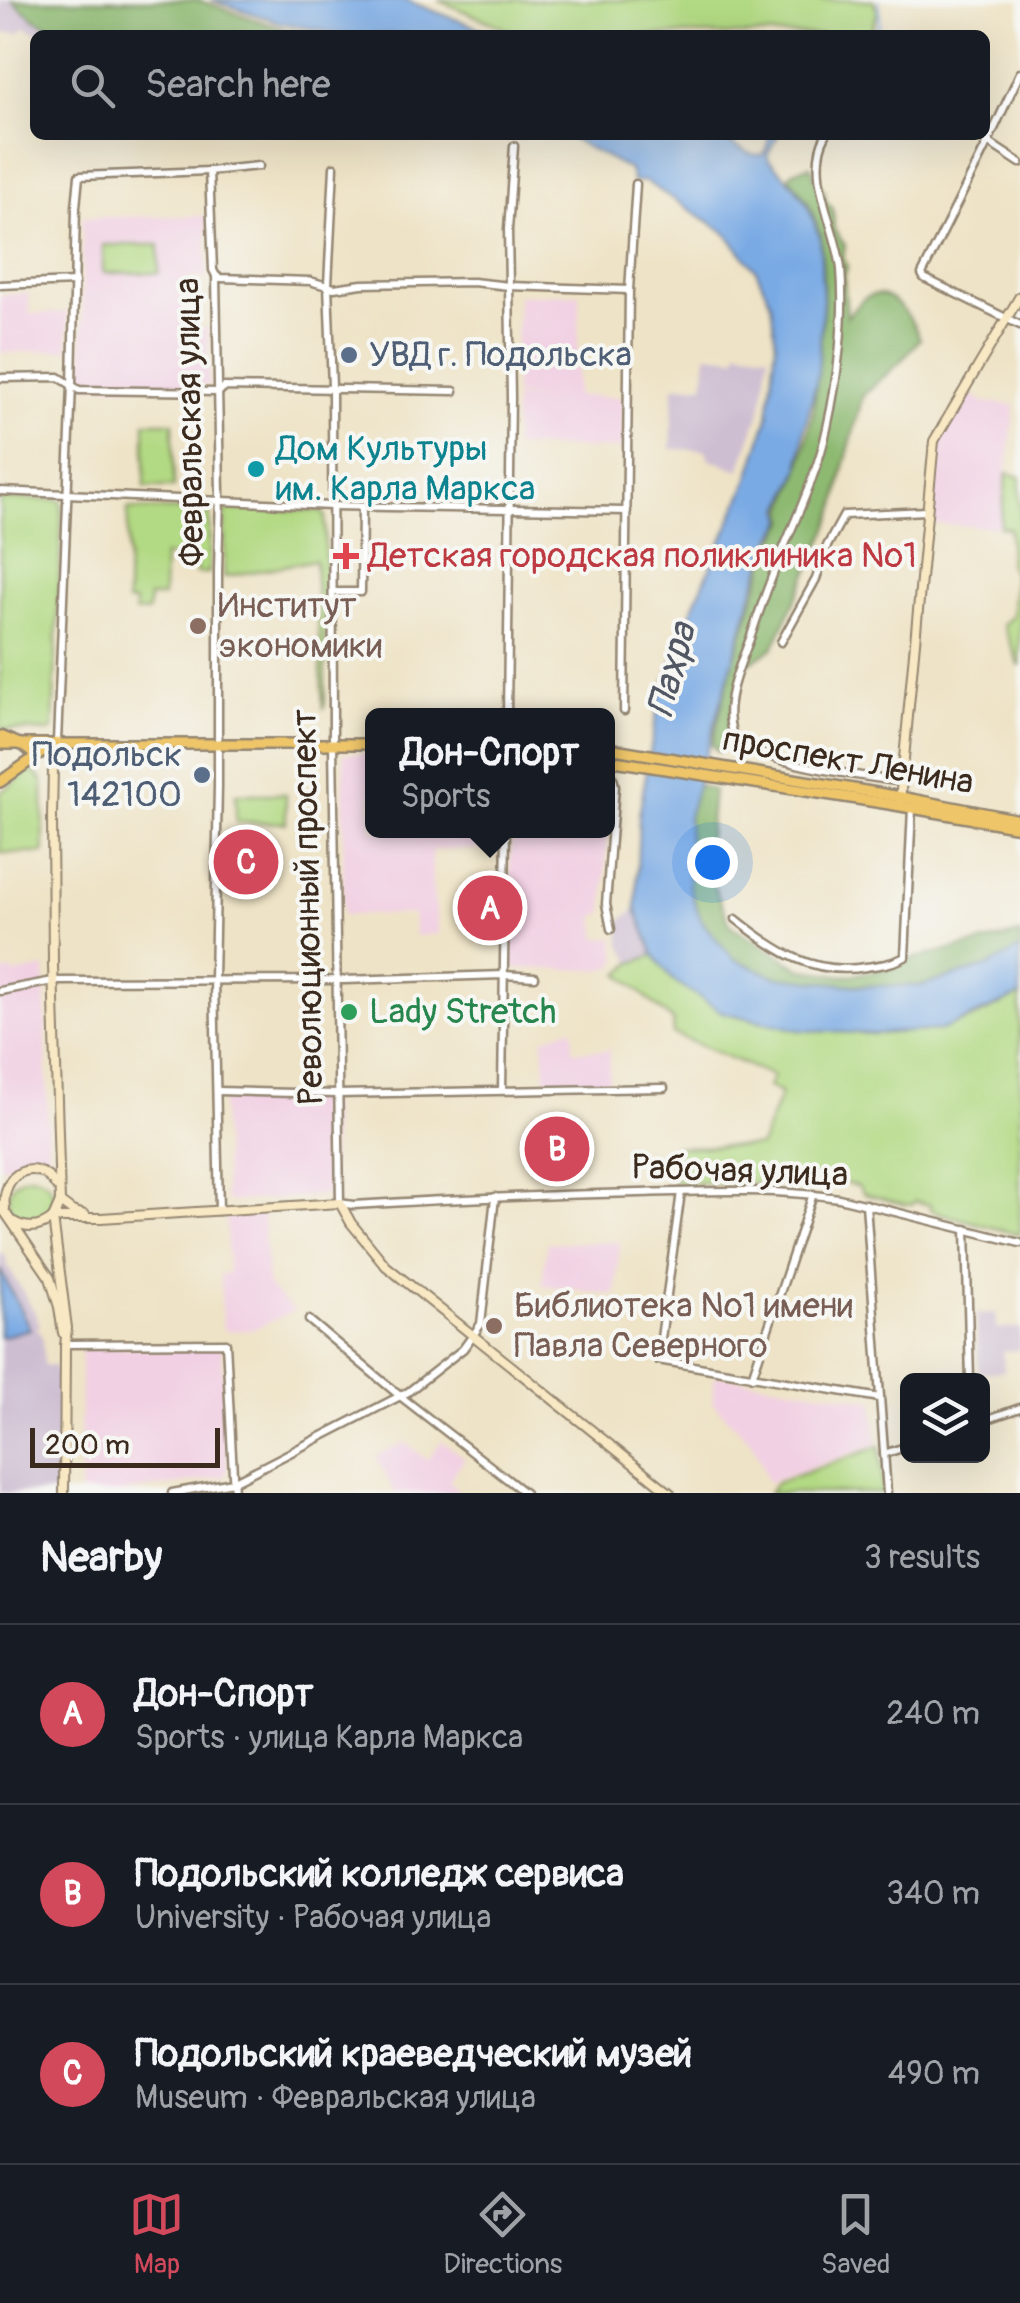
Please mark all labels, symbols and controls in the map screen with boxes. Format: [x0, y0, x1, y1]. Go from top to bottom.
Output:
search box [30, 30, 990, 140]
icon: search [65, 58, 120, 113]
text: Search here [145, 61, 331, 109]
street label: Февральская улица [165, 277, 215, 567]
place label: УВД г. Подольска [369, 333, 632, 377]
marker: УВД г. Подольска [338, 344, 360, 366]
place label: Дом Культуры им. Карла Маркса [274, 427, 535, 511]
marker: Дом Культуры им. Карла Маркса [245, 458, 267, 480]
place label: Детская городская поликлиника №1 [366, 534, 917, 578]
marker: Детская городская поликлиника №1 [333, 543, 359, 569]
place label: Институт экономики [218, 584, 382, 668]
marker: Институт экономики [187, 615, 209, 637]
water label: Пахра [637, 616, 708, 722]
street label: Революционный проспект [283, 708, 333, 1105]
popup [365, 708, 615, 838]
street label: проспект Ленина [719, 717, 977, 805]
text: Дон-Спорт [401, 729, 579, 777]
place label: Подольск 142100 [32, 733, 182, 817]
marker: Подольск 142100 [191, 764, 213, 786]
text: Sports [401, 777, 490, 817]
pin: C [214, 824, 278, 900]
your location [687, 837, 738, 888]
pin: A [458, 870, 522, 946]
place label: Lady Stretch [369, 990, 557, 1034]
marker: Lady Stretch [338, 1001, 360, 1023]
pin: B [524, 1112, 590, 1186]
street label: Рабочая улица [631, 1145, 849, 1197]
place label: Библиотека №1 имени Павла Северного [514, 1284, 853, 1368]
marker: Библиотека №1 имени Павла Северного [483, 1315, 505, 1337]
map controls [900, 1373, 990, 1463]
button: layers [900, 1373, 990, 1463]
scale bar [30, 1423, 220, 1468]
text: 200 m [45, 1428, 130, 1463]
text: Nearby [40, 1532, 162, 1584]
text: 3 results [864, 1538, 980, 1578]
text: Дон-Спорт [135, 1670, 314, 1718]
text: A [62, 1694, 83, 1734]
text: 240 m [886, 1694, 980, 1734]
text: Sports · улица Карла Маркса [135, 1718, 523, 1758]
text: Подольский колледж сервиса [135, 1850, 624, 1898]
text: B [63, 1874, 82, 1914]
text: 340 m [886, 1874, 980, 1914]
text: University · Рабочая улица [135, 1898, 491, 1938]
text: Подольский краеведческий музей [135, 2030, 692, 2078]
text: C [63, 2054, 82, 2094]
text: 490 m [888, 2054, 980, 2094]
text: Museum · Февральская улица [135, 2078, 536, 2118]
tab: Map [129, 2187, 184, 2282]
tab: Directions [443, 2187, 562, 2282]
tab: Saved [821, 2187, 891, 2282]

